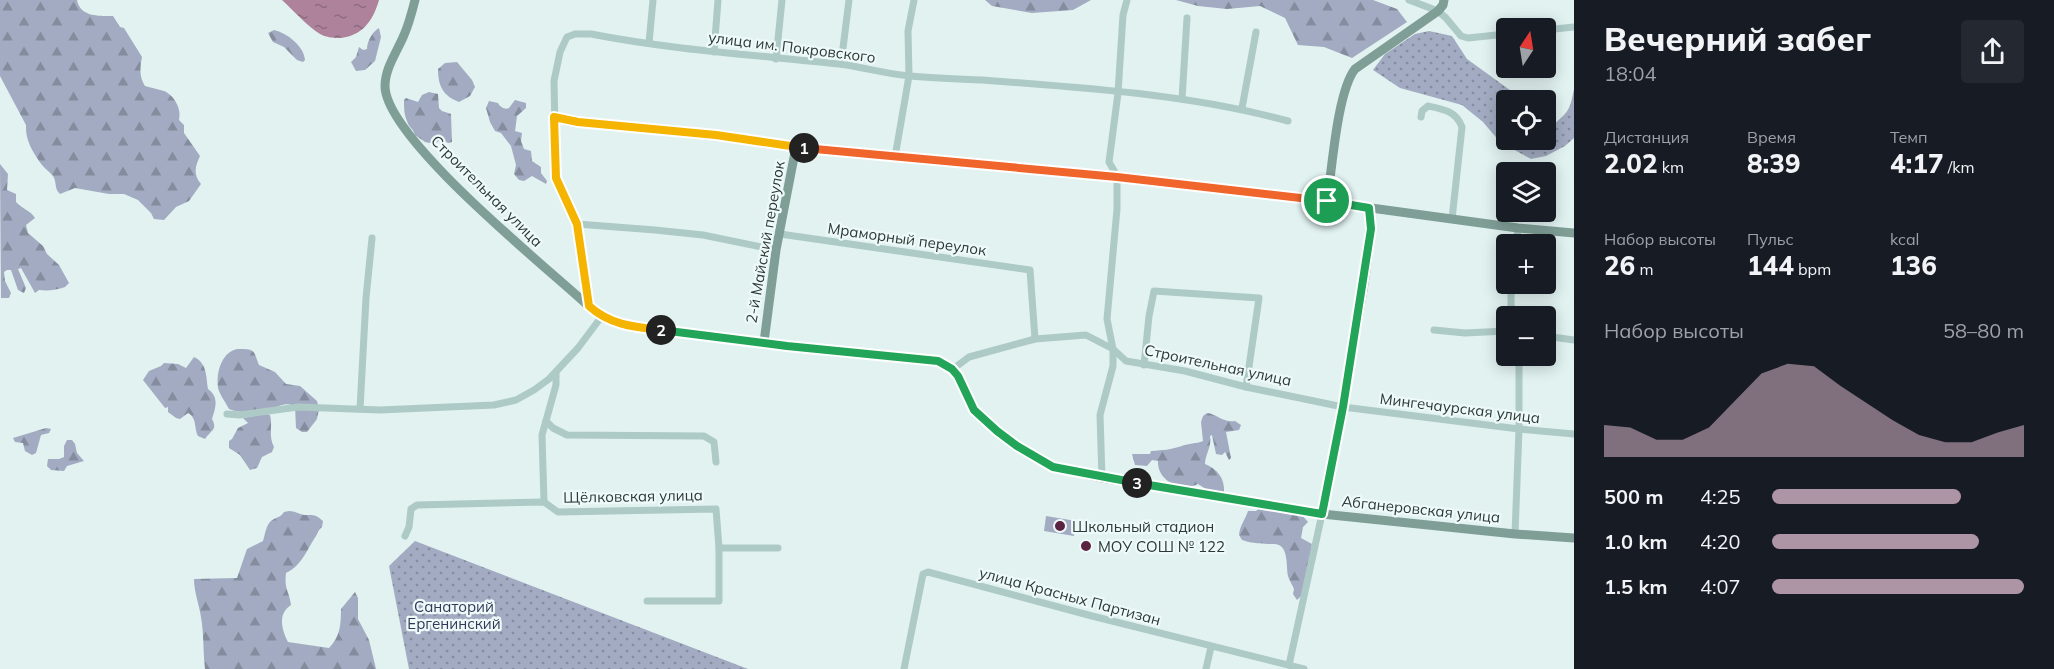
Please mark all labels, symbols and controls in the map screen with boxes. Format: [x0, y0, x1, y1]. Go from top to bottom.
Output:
north arrow [1496, 18, 1556, 78]
map controls [1496, 18, 1556, 366]
text: Вечерний забег [1604, 18, 1871, 59]
button: share [1961, 20, 2024, 83]
street label: улица им. Покровского [707, 27, 877, 67]
text: 18:04 [1604, 61, 1657, 86]
button: locate [1496, 90, 1556, 150]
text: Дистанция [1604, 127, 1689, 147]
text: Время [1747, 127, 1796, 147]
text: Темп [1890, 127, 1928, 147]
street label: Строительная улица [427, 131, 547, 251]
pin: 1 [789, 133, 819, 163]
text: 1 [799, 138, 809, 158]
text: 2.02 [1604, 147, 1658, 180]
text: 8:39 [1747, 147, 1801, 180]
text: 4:17 [1890, 147, 1944, 180]
text: km [1658, 157, 1684, 177]
text: /km [1944, 157, 1975, 177]
street label: 2-й Майский переулок [741, 158, 789, 325]
button: layers [1496, 162, 1556, 222]
pin [1301, 175, 1352, 226]
icon: arrive [1310, 184, 1343, 217]
street label: Мраморный переулок [826, 218, 988, 260]
text: Набор высоты [1604, 229, 1716, 249]
text: Пульс [1747, 229, 1794, 249]
text: kcal [1890, 229, 1919, 249]
button: + [1496, 234, 1556, 294]
text: 26 [1604, 249, 1635, 282]
text: 144 [1747, 249, 1794, 282]
text: 136 [1890, 249, 1937, 282]
text: m [1635, 259, 1653, 279]
text: bpm [1794, 259, 1831, 279]
button: − [1496, 306, 1556, 366]
pin: 2 [646, 315, 676, 345]
text: Набор высоты [1604, 318, 1744, 343]
text: 58–80 m [1943, 318, 2024, 343]
text: 2 [656, 320, 666, 340]
street label: Строительная улица [1143, 340, 1293, 390]
street label: Мингечаурская улица [1379, 389, 1541, 427]
pin: 3 [1122, 468, 1152, 498]
text: 3 [1132, 473, 1142, 493]
text: 500 m [1604, 484, 1663, 509]
text: 4:25 [1700, 484, 1741, 509]
street label: Щёлковская улица [563, 485, 703, 507]
street label: Абганеровская улица [1341, 491, 1501, 527]
place label: Школьный стадион [1072, 517, 1214, 536]
marker: Школьный стадион [1053, 519, 1067, 533]
text: 1.0 km [1604, 529, 1667, 554]
text: 4:20 [1700, 529, 1741, 554]
place label: МОУ СОШ № 122 [1098, 537, 1225, 556]
marker: МОУ СОШ № 122 [1079, 539, 1093, 553]
street label: улица Красных Партизан [977, 563, 1163, 629]
text: 1.5 km [1604, 574, 1667, 599]
text: 4:07 [1700, 574, 1741, 599]
park label: Санаторий Ергенинский [407, 597, 501, 633]

